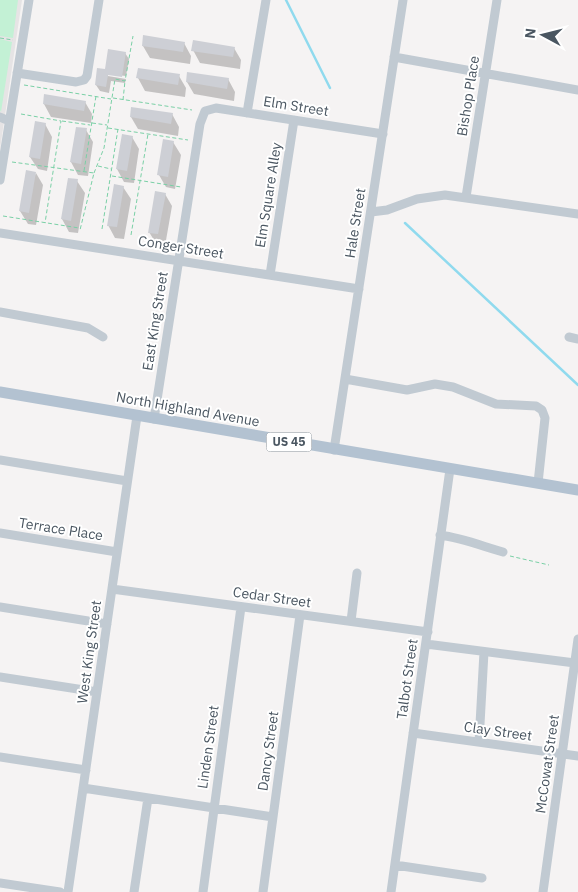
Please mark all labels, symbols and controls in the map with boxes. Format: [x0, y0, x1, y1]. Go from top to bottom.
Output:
north arrow [518, 10, 568, 60]
text: N [521, 27, 540, 40]
street label: Bishop Place [453, 54, 483, 137]
street label: Elm Street [262, 92, 330, 120]
street label: Elm Square Alley [251, 141, 285, 249]
street label: Hale Street [341, 187, 369, 259]
street label: Conger Street [137, 231, 225, 263]
street label: East King Street [138, 270, 172, 372]
street label: North Highland Avenue [115, 388, 261, 431]
road number: US 45 [266, 432, 312, 452]
street label: Terrace Place [18, 513, 105, 545]
street label: Cedar Street [232, 583, 312, 611]
street label: West King Street [73, 599, 105, 705]
street label: Talbot Street [392, 638, 422, 720]
street label: Linden Street [193, 704, 223, 790]
street label: Dancy Street [253, 710, 283, 792]
street label: McCowat Street [531, 713, 563, 815]
street label: Clay Street [463, 717, 533, 745]

